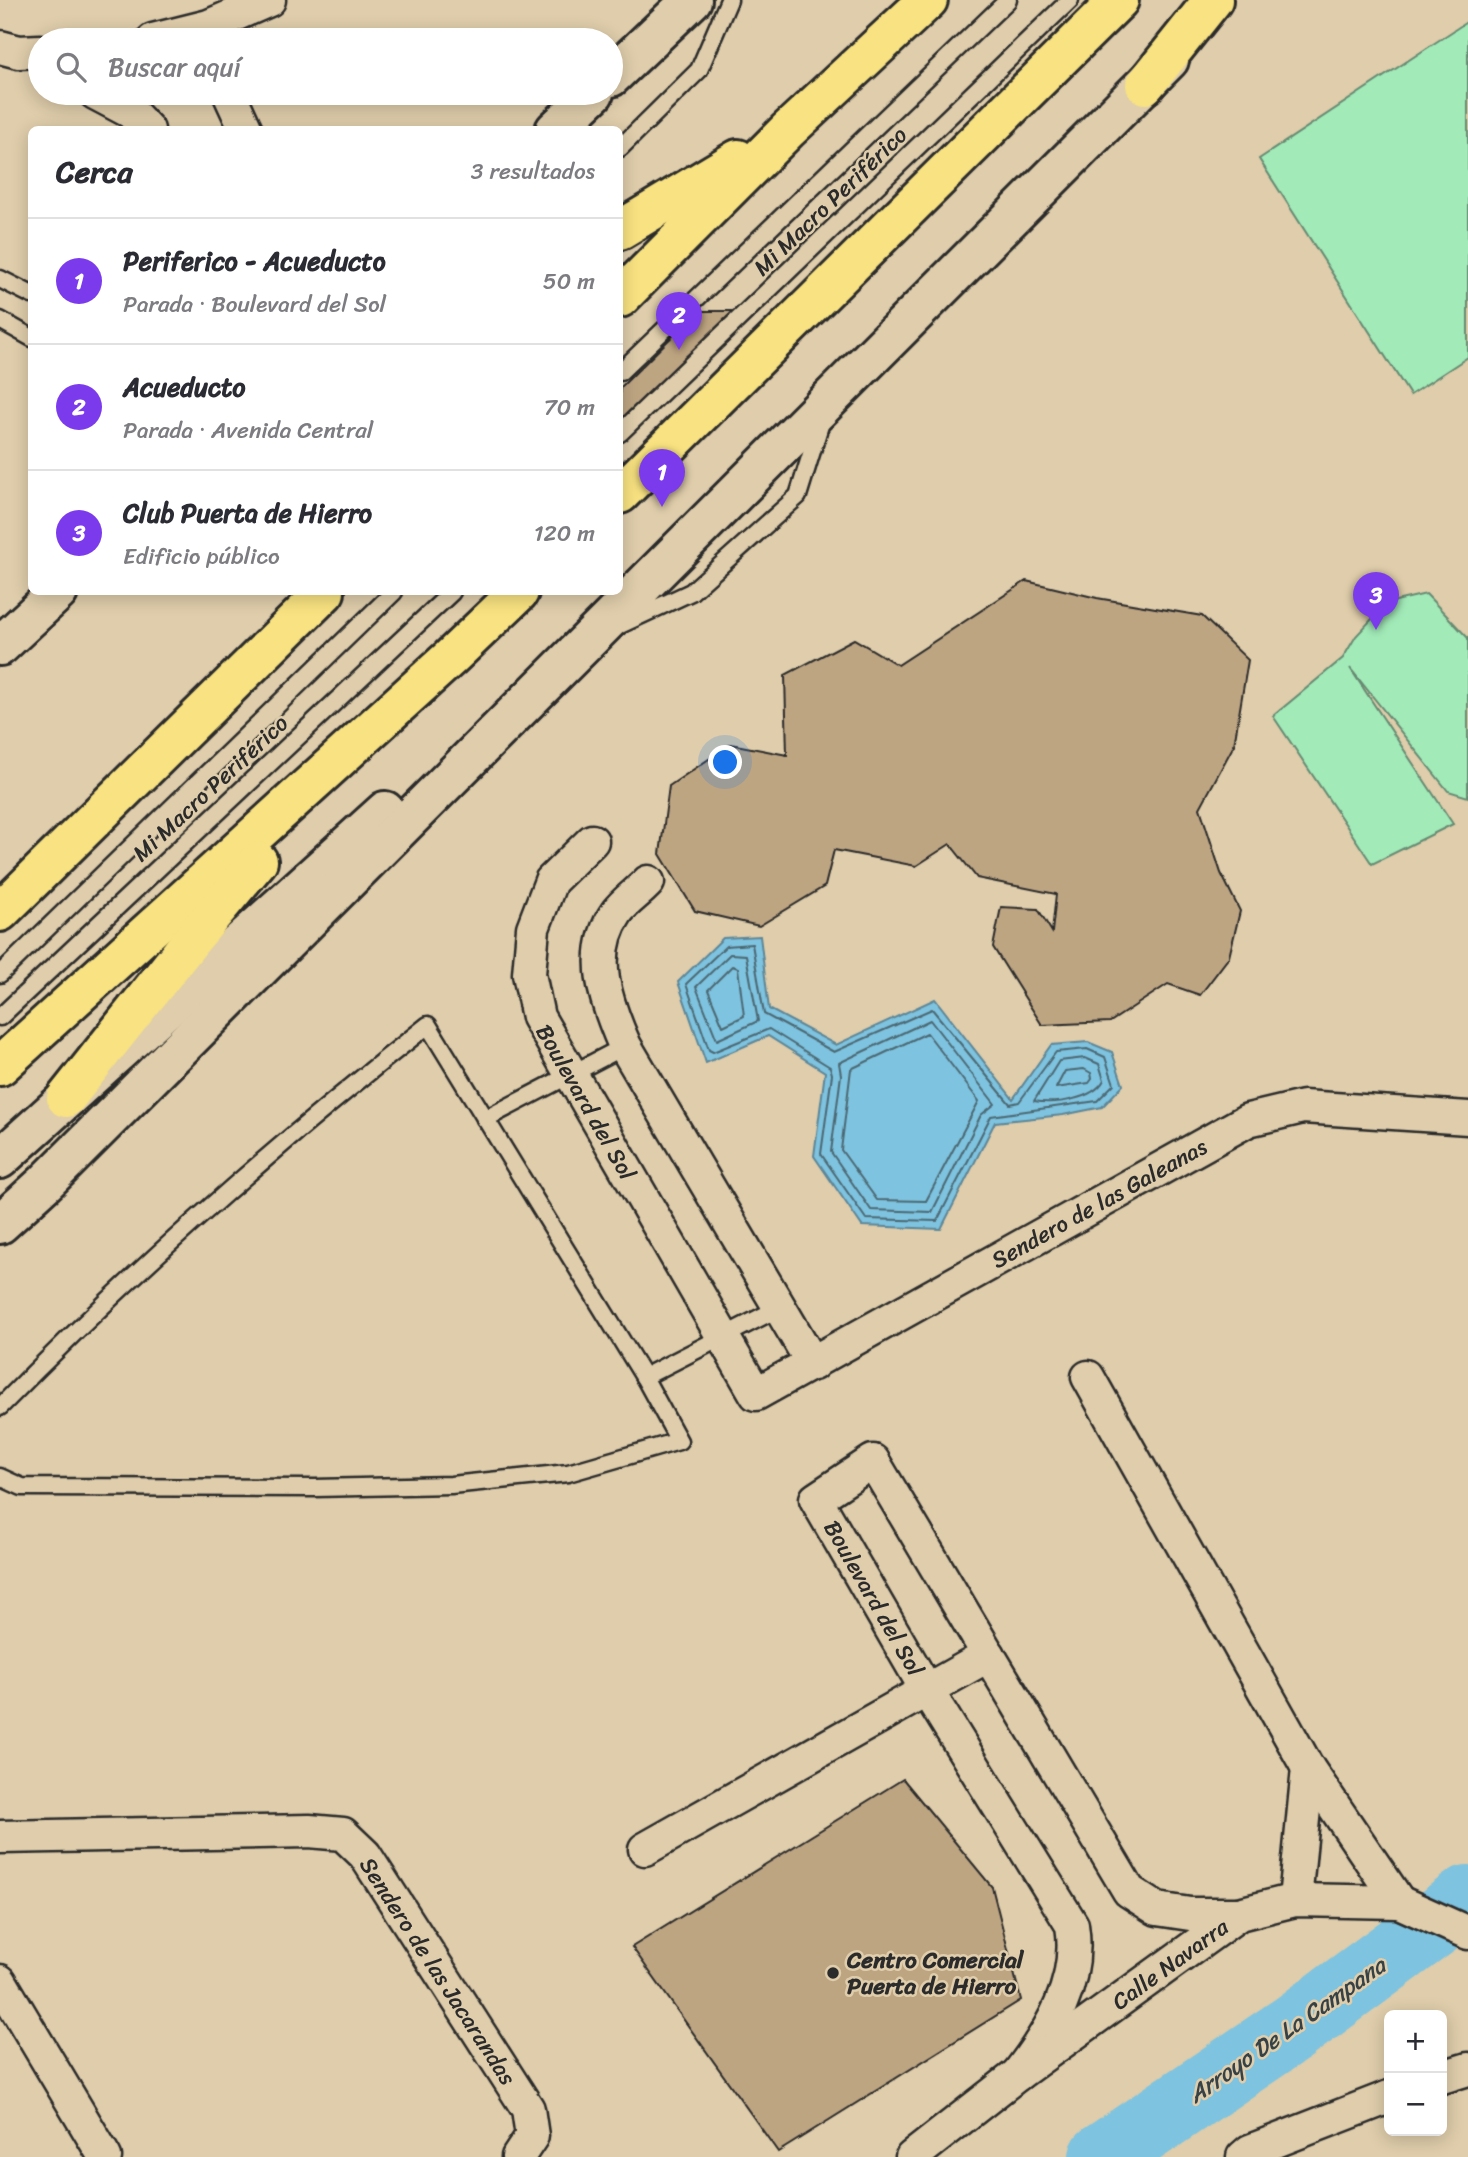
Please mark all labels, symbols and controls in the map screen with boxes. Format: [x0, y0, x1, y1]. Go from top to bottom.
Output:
search box [28, 28, 623, 105]
text: Buscar aquí [108, 44, 241, 90]
icon: search [52, 48, 90, 86]
street label: Mi Macro Periférico [743, 116, 918, 286]
text: Cerca [56, 145, 132, 199]
text: 3 resultados [471, 151, 595, 192]
text: Periferico - Acueducto [123, 238, 386, 284]
text: 1 [74, 261, 84, 302]
text: 50 m [543, 261, 595, 302]
text: Parada · Boulevard del Sol [123, 284, 386, 325]
pin: 2 [656, 292, 702, 350]
text: Acueducto [123, 364, 246, 410]
text: 2 [72, 387, 86, 428]
text: 70 m [544, 387, 595, 428]
text: Parada · Avenida Central [123, 410, 373, 451]
pin: 1 [639, 449, 685, 507]
text: Club Puerta de Hierro [123, 490, 372, 536]
text: 3 [73, 513, 85, 554]
text: 120 m [534, 513, 595, 554]
text: Edificio público [123, 536, 280, 577]
pin: 3 [1353, 572, 1399, 630]
street label: Mi Macro Periférico [122, 704, 299, 872]
your location [708, 745, 742, 779]
street label: Boulevard del Sol [524, 1016, 647, 1189]
street label: Sendero de las Galeanas [983, 1127, 1216, 1280]
street label: Boulevard del Sol [812, 1512, 935, 1685]
street label: Sendero de las Jacarandas [348, 1849, 527, 2094]
street label: Calle Navarra [1103, 1907, 1238, 2021]
place label: Centro Comercial Puerta de Hierro [846, 1940, 1025, 2007]
water label: Arroyo De La Campana [1178, 1944, 1397, 2115]
marker: Centro Comercial Puerta de Hierro [825, 1965, 841, 1981]
map controls [1384, 2010, 1447, 2136]
button: + [1384, 2010, 1447, 2073]
button: − [1384, 2073, 1447, 2136]

